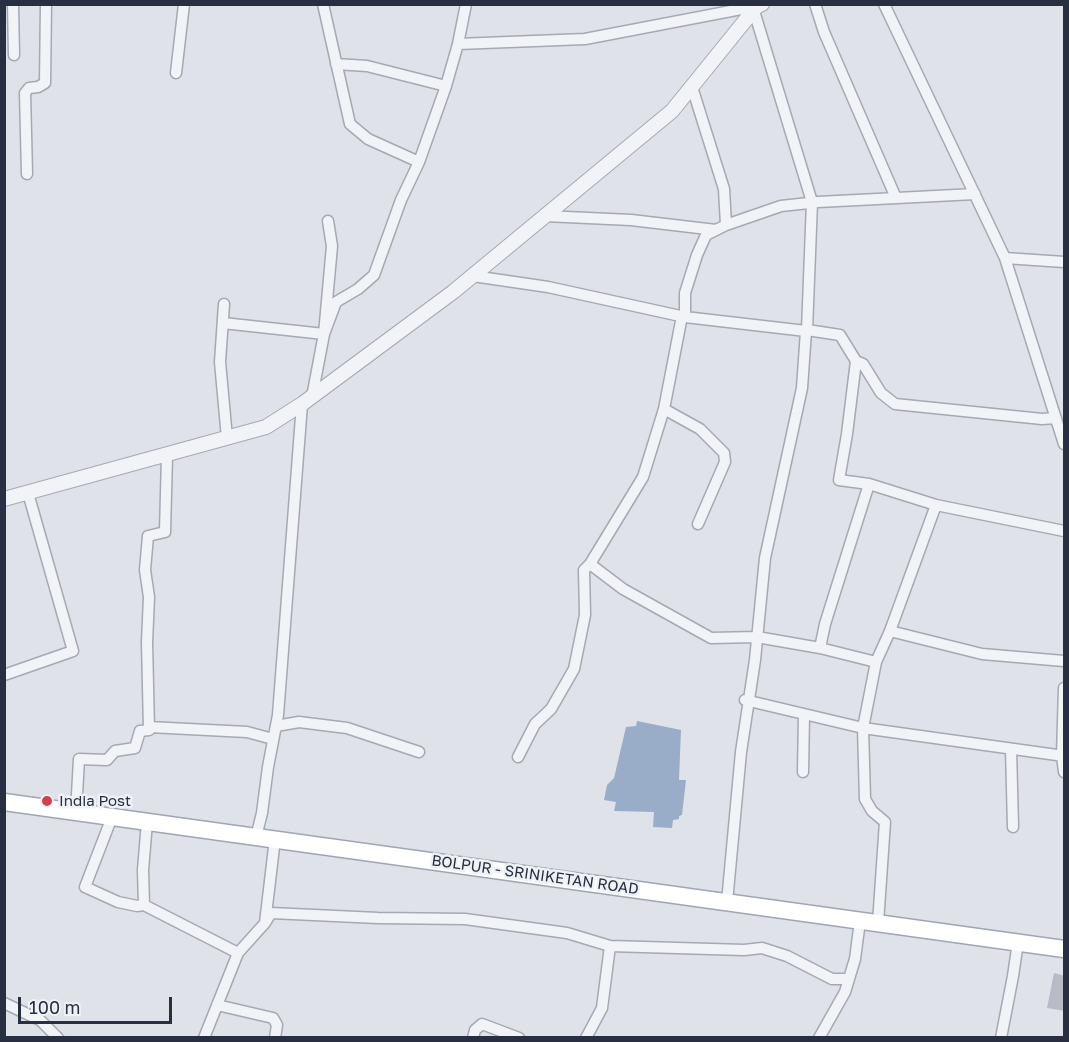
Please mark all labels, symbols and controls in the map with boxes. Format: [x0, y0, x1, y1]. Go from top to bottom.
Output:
place label: India Post [59, 792, 131, 810]
marker: India Post [40, 794, 54, 808]
street label: BOLPUR - SRINIKETAN ROAD [430, 852, 640, 898]
scale bar [21, 985, 176, 1023]
text: 100 m [29, 996, 80, 1018]

